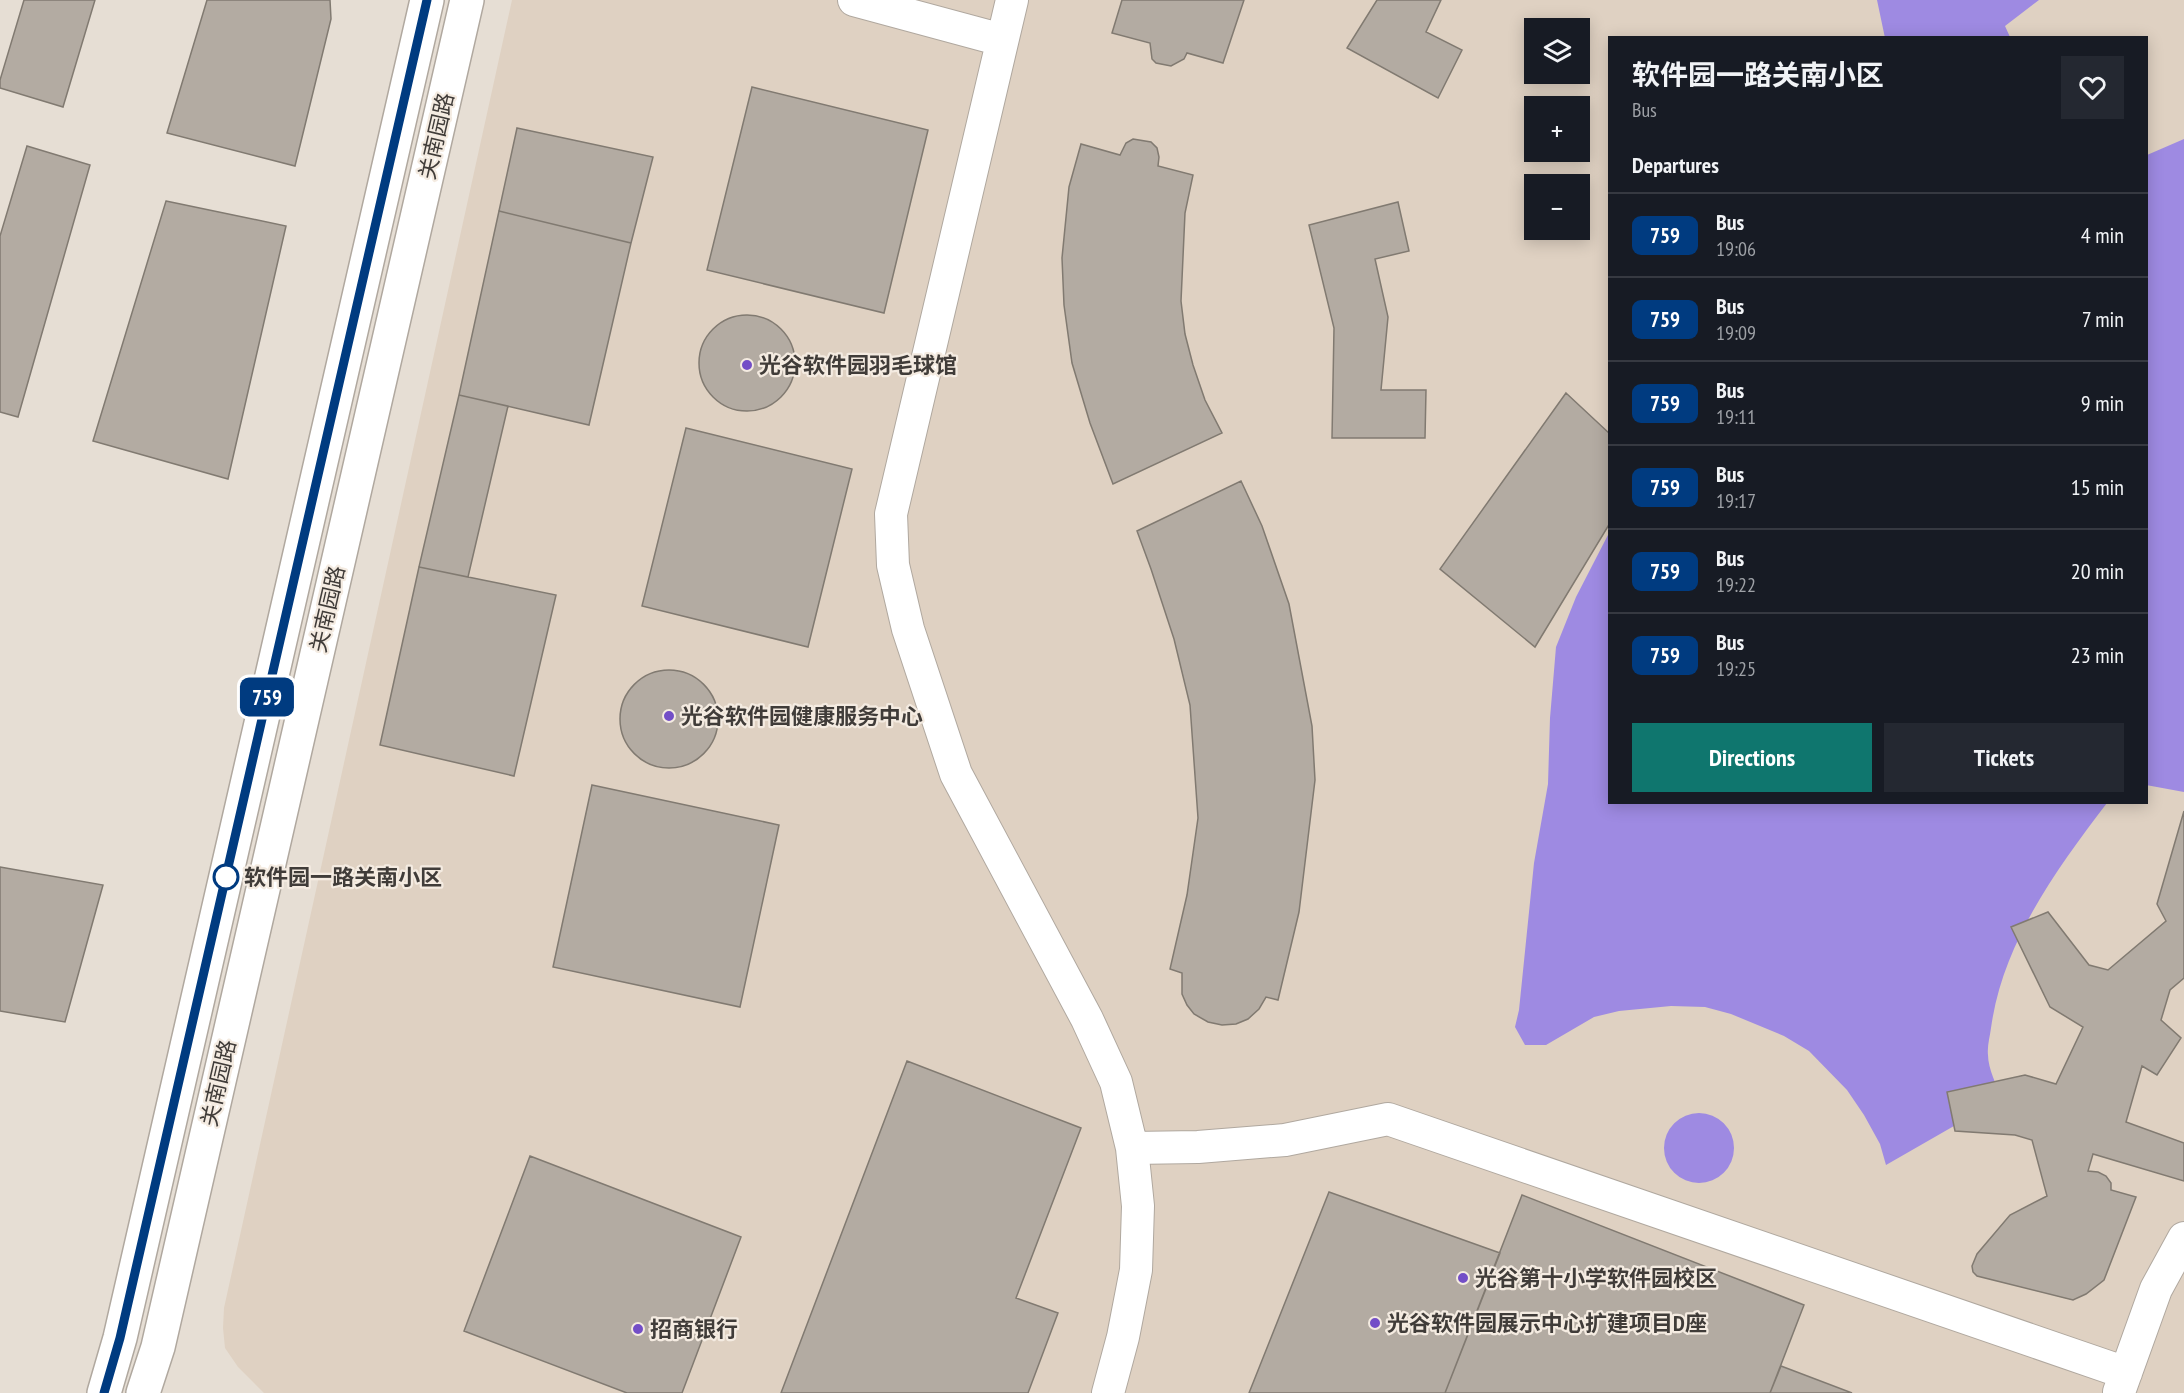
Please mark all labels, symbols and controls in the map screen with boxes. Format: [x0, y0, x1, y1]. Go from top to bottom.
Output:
map controls [1524, 18, 1590, 240]
button: layers [1524, 18, 1590, 84]
text: 软件园一路关南小区 [1632, 56, 1884, 93]
button: heart [2061, 56, 2124, 119]
street label: 关南园路 [412, 90, 460, 182]
button: + [1524, 96, 1590, 162]
text: Bus [1632, 97, 1657, 123]
text: Departures [1632, 151, 1719, 179]
button: − [1524, 174, 1590, 240]
text: Bus [1716, 208, 1744, 236]
text: 4 min [2081, 221, 2124, 249]
text: 759 [1650, 222, 1680, 249]
text: 19:06 [1716, 236, 1756, 262]
text: Bus [1716, 292, 1744, 320]
text: 7 min [2082, 305, 2124, 333]
text: 759 [1650, 306, 1680, 333]
text: 19:09 [1716, 320, 1756, 346]
place label: 光谷软件园羽毛球馆 [759, 351, 957, 379]
marker: 光谷软件园羽毛球馆 [740, 358, 754, 372]
text: Bus [1716, 376, 1744, 404]
text: 9 min [2081, 389, 2124, 417]
text: 759 [1650, 390, 1680, 417]
text: 19:11 [1716, 404, 1756, 430]
text: Bus [1716, 460, 1744, 488]
text: 15 min [2071, 473, 2124, 501]
text: 759 [1650, 474, 1680, 501]
text: 19:17 [1716, 488, 1756, 514]
text: Bus [1716, 544, 1744, 572]
text: 20 min [2071, 557, 2124, 585]
text: 759 [1650, 558, 1680, 585]
street label: 关南园路 [303, 563, 351, 655]
text: 19:22 [1716, 572, 1756, 598]
text: Bus [1716, 628, 1744, 656]
text: 23 min [2071, 641, 2124, 669]
text: 759 [1650, 642, 1680, 669]
text: 19:25 [1716, 656, 1756, 682]
line badge: 759 [232, 678, 302, 716]
text: 759 [252, 684, 282, 711]
place label: 光谷软件园健康服务中心 [681, 702, 923, 730]
marker: 光谷软件园健康服务中心 [662, 709, 676, 723]
button: Directions [1632, 723, 1872, 792]
button: Tickets [1884, 723, 2124, 792]
place label: 软件园一路关南小区 [244, 863, 442, 891]
marker: 软件园一路关南小区 [213, 864, 239, 890]
street label: 关南园路 [194, 1037, 242, 1129]
place label: 光谷第十小学软件园校区 [1475, 1264, 1717, 1292]
marker: 光谷第十小学软件园校区 [1456, 1271, 1470, 1285]
place label: 光谷软件园展示中心扩建项目D座 [1387, 1309, 1707, 1337]
place label: 招商银行 [650, 1315, 738, 1343]
marker: 光谷软件园展示中心扩建项目D座 [1368, 1316, 1382, 1330]
marker: 招商银行 [631, 1322, 645, 1336]

